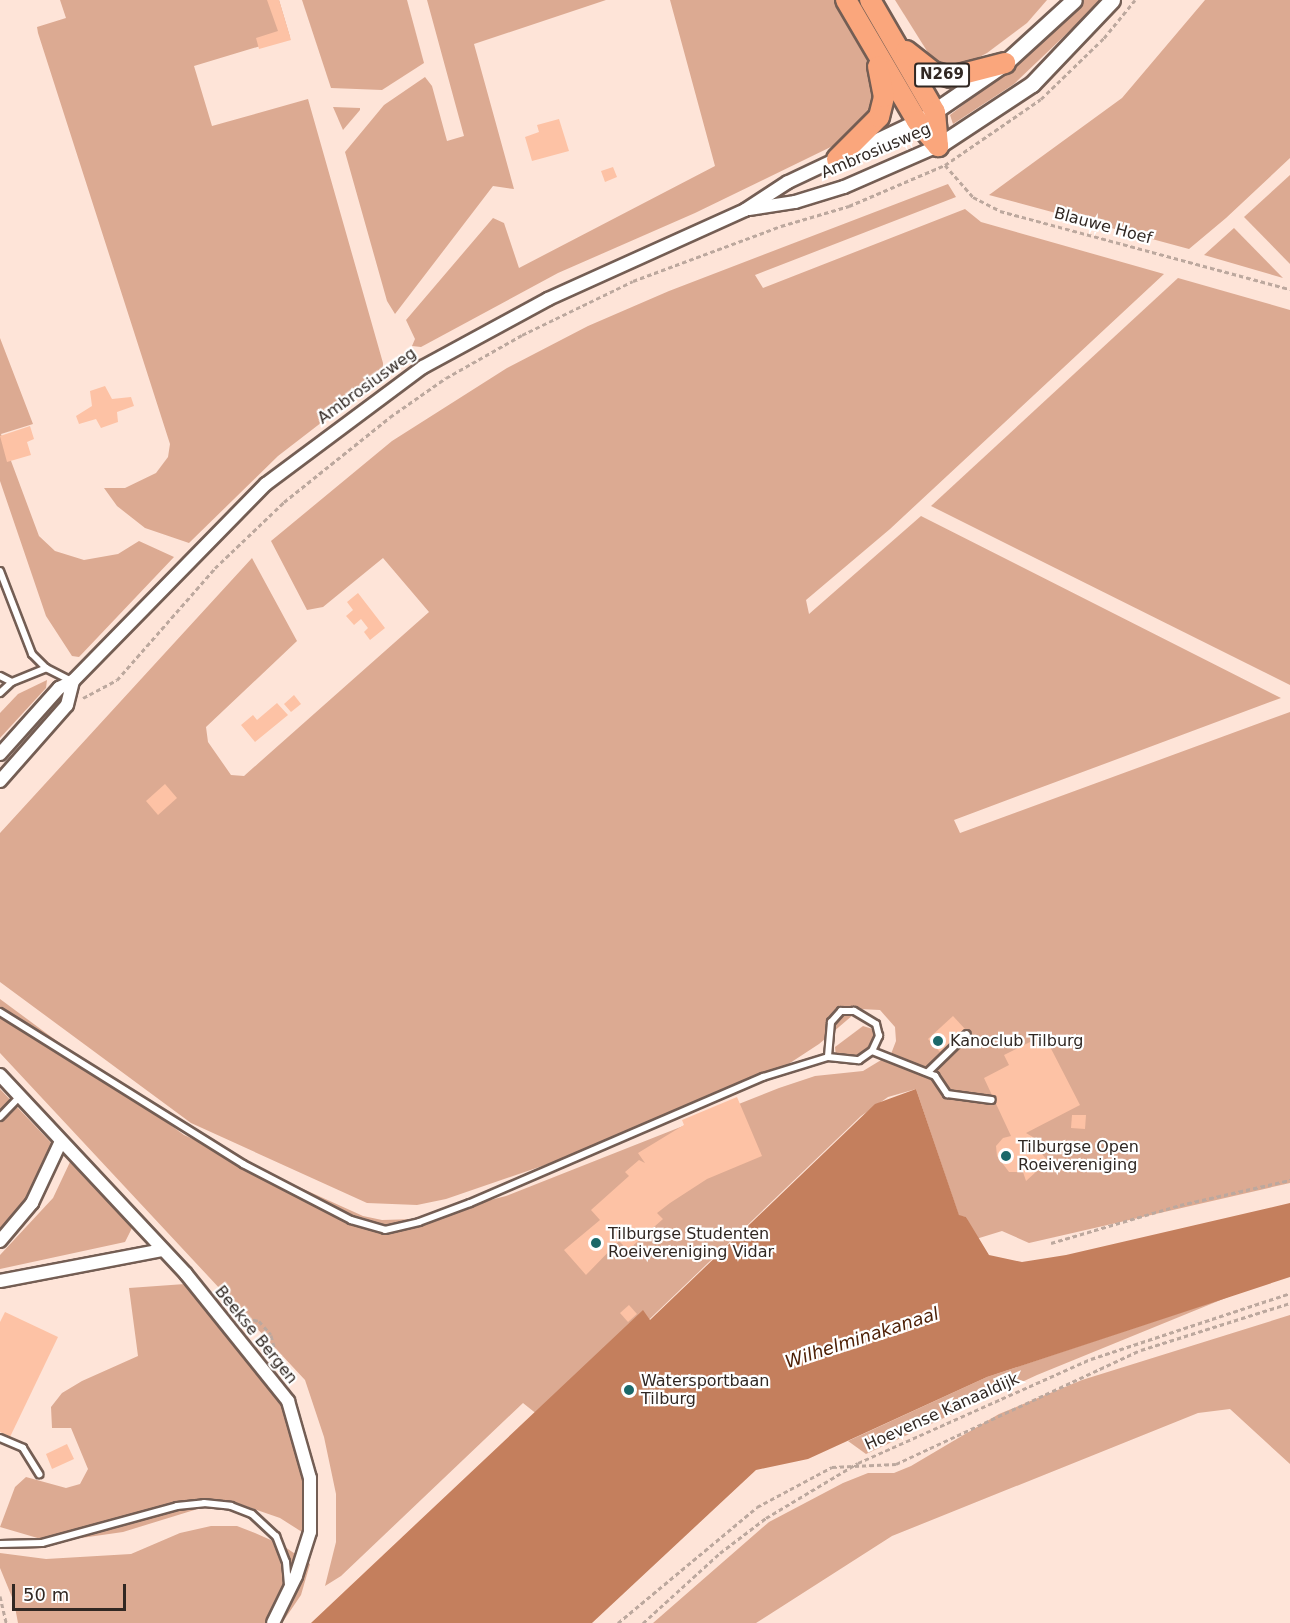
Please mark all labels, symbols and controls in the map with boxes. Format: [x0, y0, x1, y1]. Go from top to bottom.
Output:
road number: N269 [914, 63, 970, 87]
street label: Ambrosiusweg [818, 119, 934, 183]
street label: Blauwe Hoef [1052, 204, 1154, 248]
street label: Ambrosiusweg [314, 344, 420, 428]
place label: Kanoclub Tilburg [950, 1031, 1083, 1051]
marker: Kanoclub Tilburg [931, 1034, 945, 1048]
place label: Tilburgse Open Roeivereniging [1018, 1137, 1139, 1175]
marker: Tilburgse Open Roeivereniging [999, 1149, 1013, 1163]
place label: Tilburgse Studenten Roeivereniging Vidar [608, 1224, 774, 1262]
marker: Tilburgse Studenten Roeivereniging Vidar [589, 1236, 603, 1250]
street label: Beekse Bergen [211, 1282, 301, 1388]
water label: Wilhelminakanaal [782, 1303, 942, 1373]
street label: Hoevense Kanaaldijk [862, 1369, 1022, 1455]
place label: Watersportbaan Tilburg [641, 1371, 769, 1409]
marker: Watersportbaan Tilburg [622, 1383, 636, 1397]
scale bar [15, 1572, 129, 1610]
text: 50 m [23, 1584, 69, 1605]

